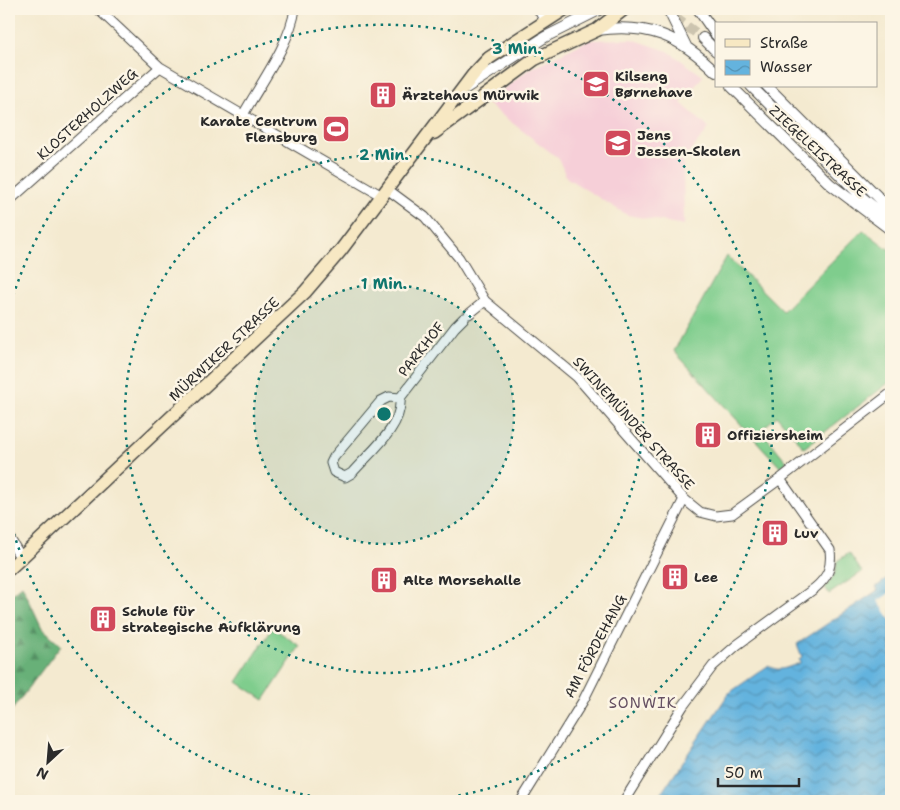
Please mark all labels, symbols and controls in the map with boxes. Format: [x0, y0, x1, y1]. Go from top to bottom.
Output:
legend [715, 22, 878, 88]
text: Straße [760, 33, 808, 53]
text: 3 Min. [492, 39, 542, 59]
text: Wasser [760, 57, 813, 77]
street label: KLOSTERHOLZWEG [33, 64, 141, 164]
place label: Kilseng Børnehave [615, 67, 693, 101]
school or university icon: Kilseng Børnehave [581, 69, 611, 99]
building icon: Ärztehaus Mürwik [368, 80, 398, 110]
place label: Ärztehaus Mürwik [402, 86, 539, 104]
street label: ZIEGELEISTRASSE [766, 101, 871, 201]
place label: Karate Centrum Flensburg [200, 112, 317, 146]
sports icon: Karate Centrum Flensburg [321, 114, 351, 144]
place label: Jens Jessen-Skolen [637, 126, 741, 160]
school or university icon: Jens Jessen-Skolen [603, 128, 633, 158]
text: 2 Min. [359, 145, 409, 165]
text: 1 Min. [361, 274, 407, 294]
street label: MÜRWIKER STRASSE [165, 293, 283, 405]
street label: PARKHOF [394, 318, 448, 380]
street label: SWINEMÜNDER STRASSE [569, 353, 699, 494]
centre of rings [375, 405, 393, 423]
building icon: Offiziersheim [693, 420, 723, 450]
place label: Offiziersheim [727, 426, 823, 444]
building icon: Luv [760, 518, 790, 548]
place label: Luv [794, 524, 819, 542]
building icon: Lee [660, 562, 690, 592]
building icon: Alte Morsehalle [369, 565, 399, 595]
place label: Lee [694, 568, 718, 586]
place label: Alte Morsehalle [403, 571, 521, 589]
street label: AM FÖRDEHANG [560, 591, 630, 701]
place label: Schule für strategische Aufklärung [122, 602, 301, 636]
building icon: Schule für strategische Aufklärung [88, 604, 118, 634]
district label: SONWIK [609, 693, 677, 713]
north arrow [22, 738, 72, 788]
scale bar [718, 755, 799, 787]
text: N [33, 763, 51, 784]
text: 50 m [725, 763, 763, 783]

